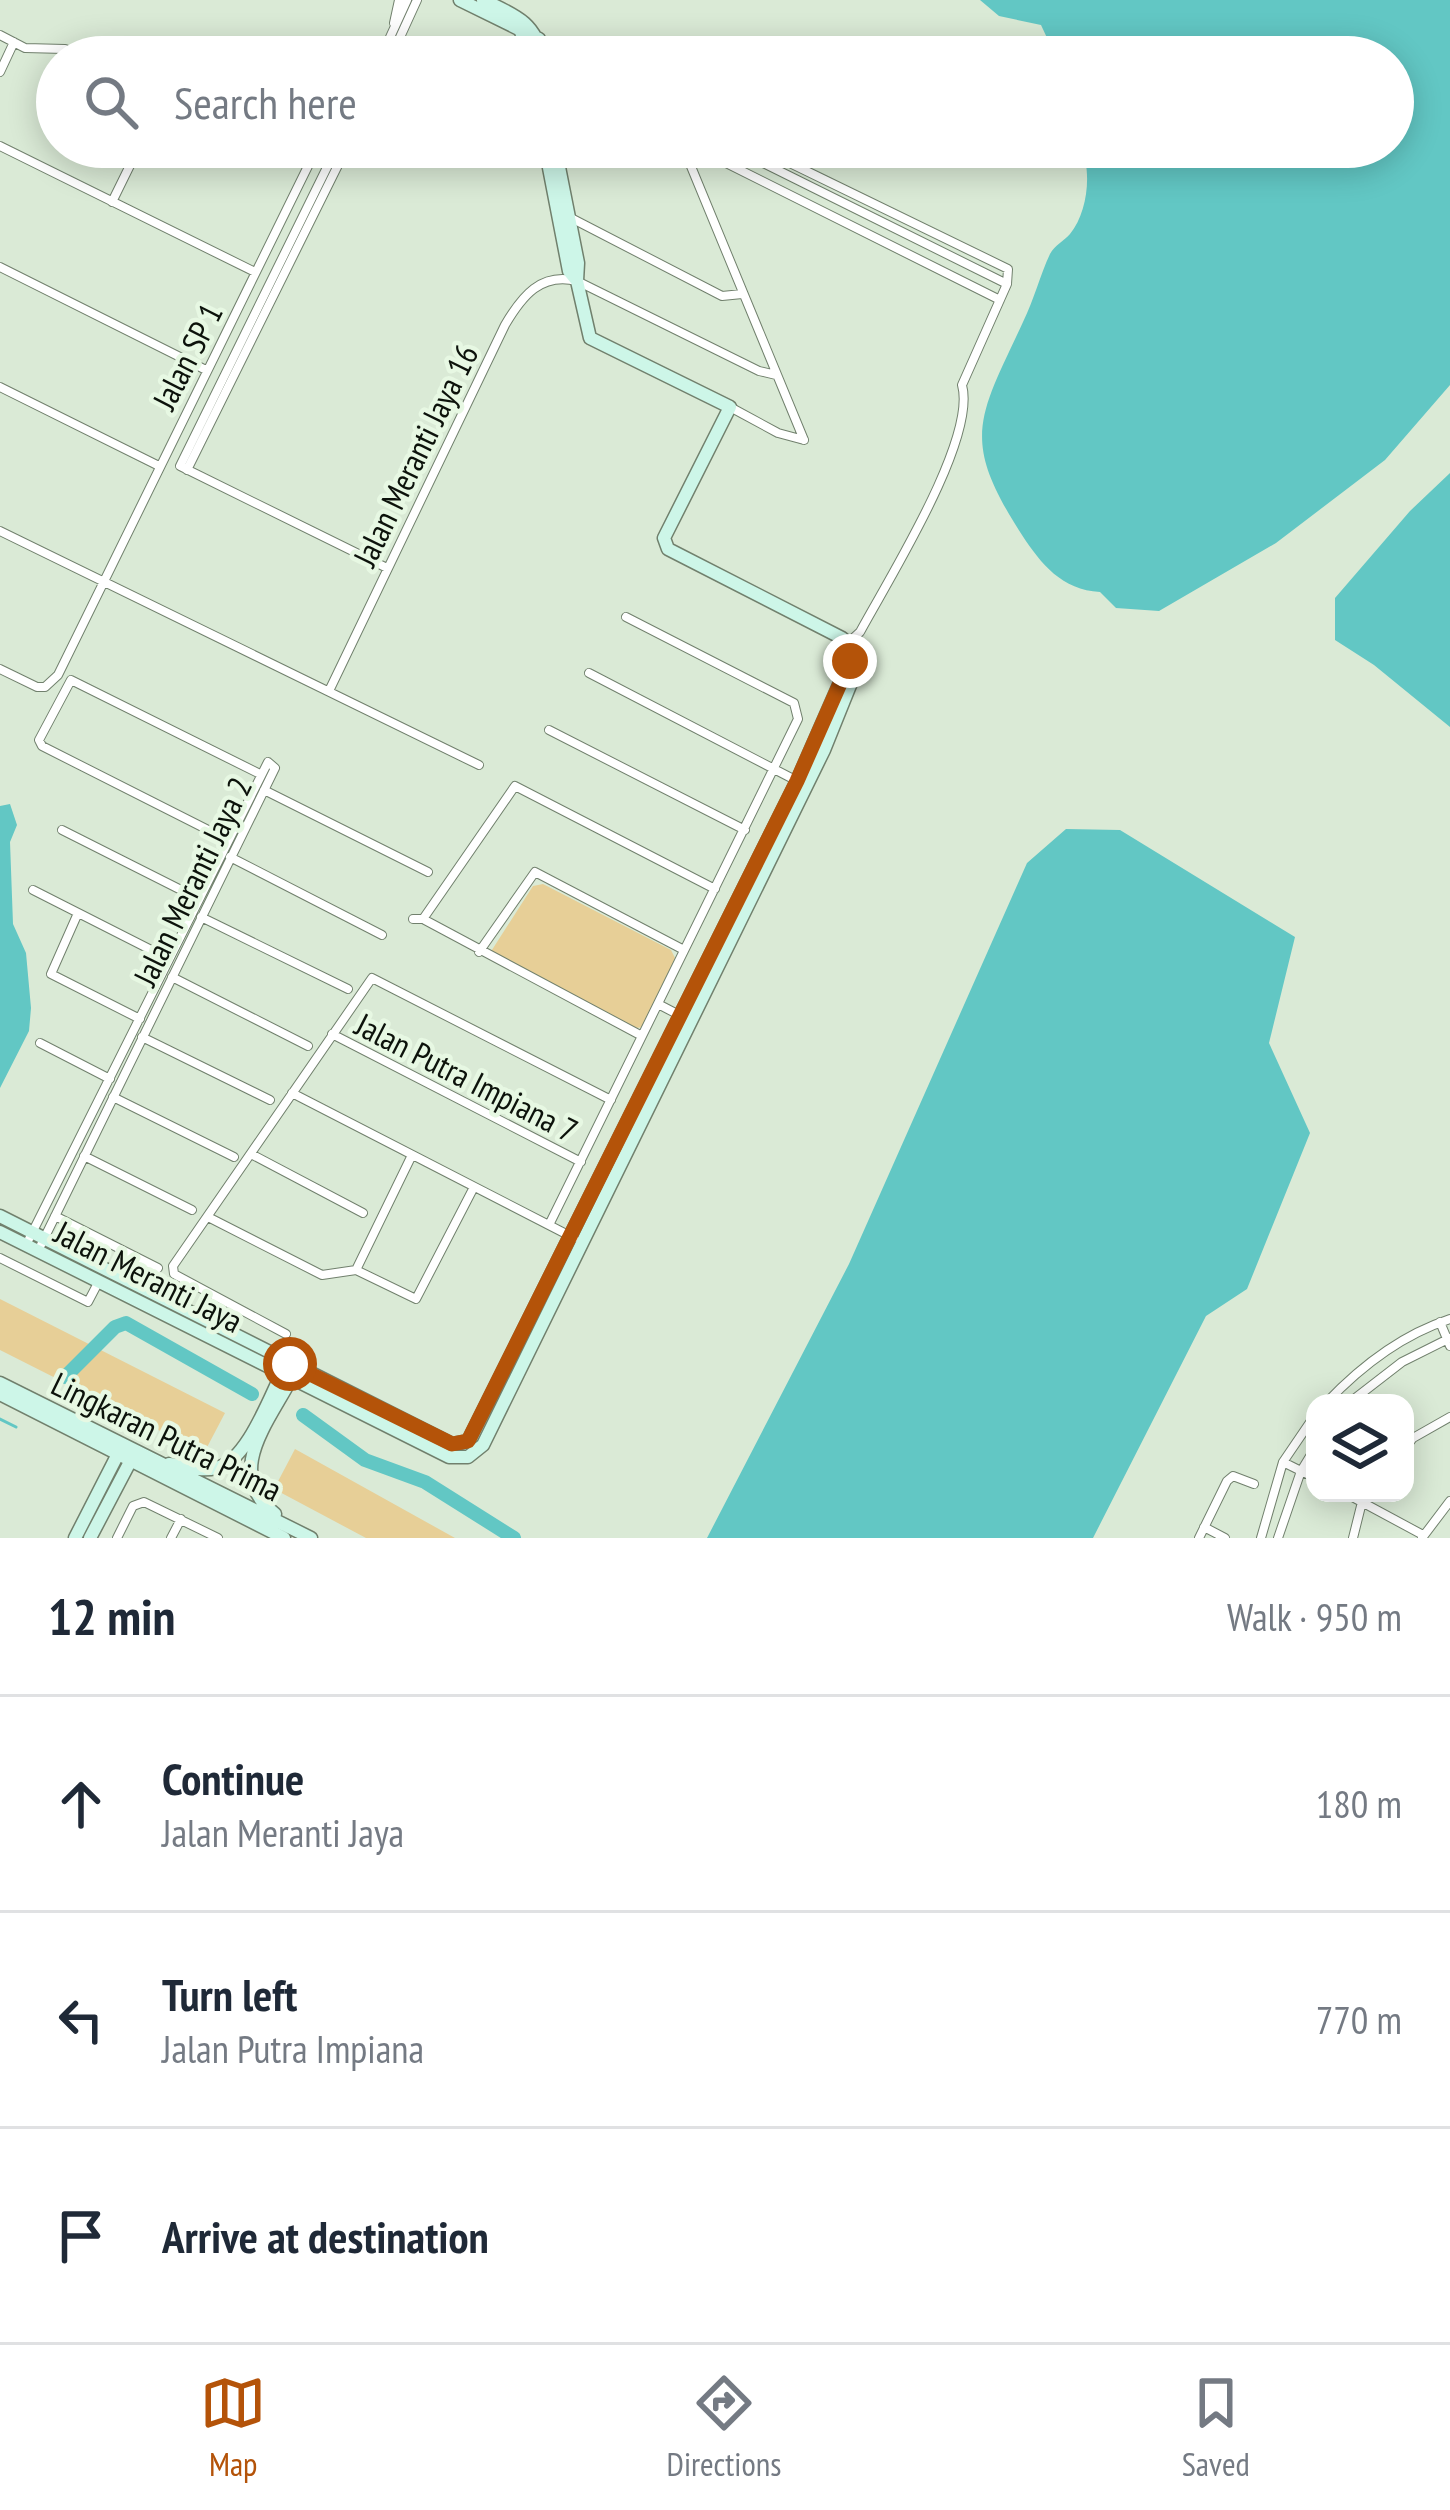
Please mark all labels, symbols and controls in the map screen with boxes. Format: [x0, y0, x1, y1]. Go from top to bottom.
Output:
search box [36, 36, 1414, 168]
icon: search [78, 69, 144, 135]
text: Search here [174, 73, 357, 131]
street label: Jalan SP 1 [142, 296, 232, 417]
street label: Jalan Meranti Jaya 16 [342, 337, 487, 574]
route end [823, 634, 877, 688]
street label: Jalan Meranti Jaya 2 [123, 770, 261, 993]
street label: Jalan Putra Impiana 7 [348, 1002, 585, 1151]
street label: Jalan Meranti Jaya [47, 1210, 250, 1342]
route start [263, 1337, 317, 1391]
street label: Lingkaran Putra Prima [45, 1362, 289, 1510]
map controls [1306, 1394, 1414, 1502]
button: layers [1306, 1394, 1414, 1502]
text: 12 min [48, 1583, 175, 1649]
text: Walk · 950 m [1227, 1591, 1402, 1642]
text: Continue [162, 1749, 304, 1807]
icon: ahead [48, 1771, 114, 1837]
text: 180 m [1316, 1778, 1402, 1829]
text: Jalan Meranti Jaya [162, 1807, 404, 1858]
text: Turn left [162, 1965, 297, 2023]
icon: left [48, 1987, 114, 2053]
text: 770 m [1316, 1994, 1402, 2045]
text: Jalan Putra Impiana [162, 2023, 424, 2074]
icon: arrive [48, 2203, 114, 2269]
text: Arrive at destination [162, 2207, 489, 2265]
tab: Map [200, 2370, 266, 2485]
tab: Directions [667, 2370, 781, 2485]
tab: Saved [1182, 2370, 1250, 2485]

